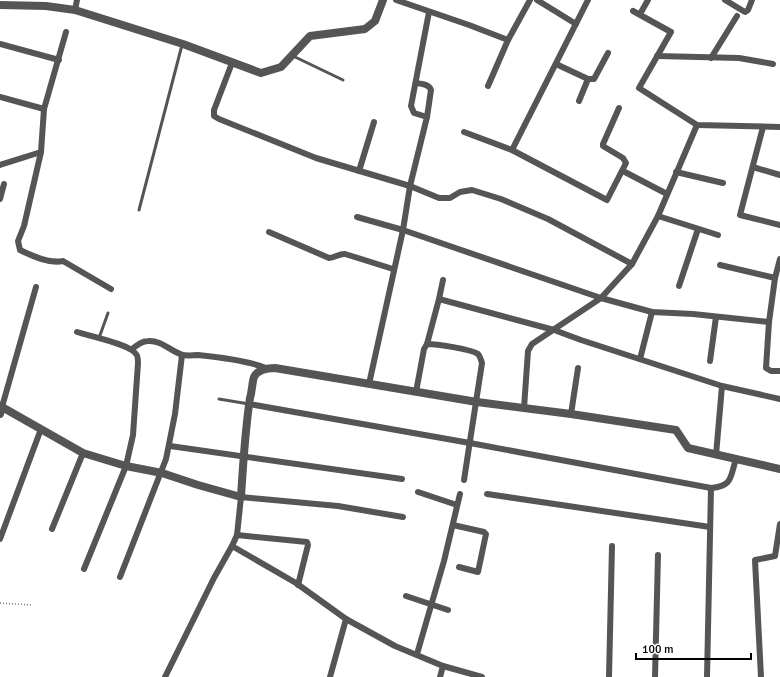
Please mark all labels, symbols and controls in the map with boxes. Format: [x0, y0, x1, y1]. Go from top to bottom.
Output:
scale bar [636, 635, 751, 661]
text: 100 m [642, 642, 674, 657]

